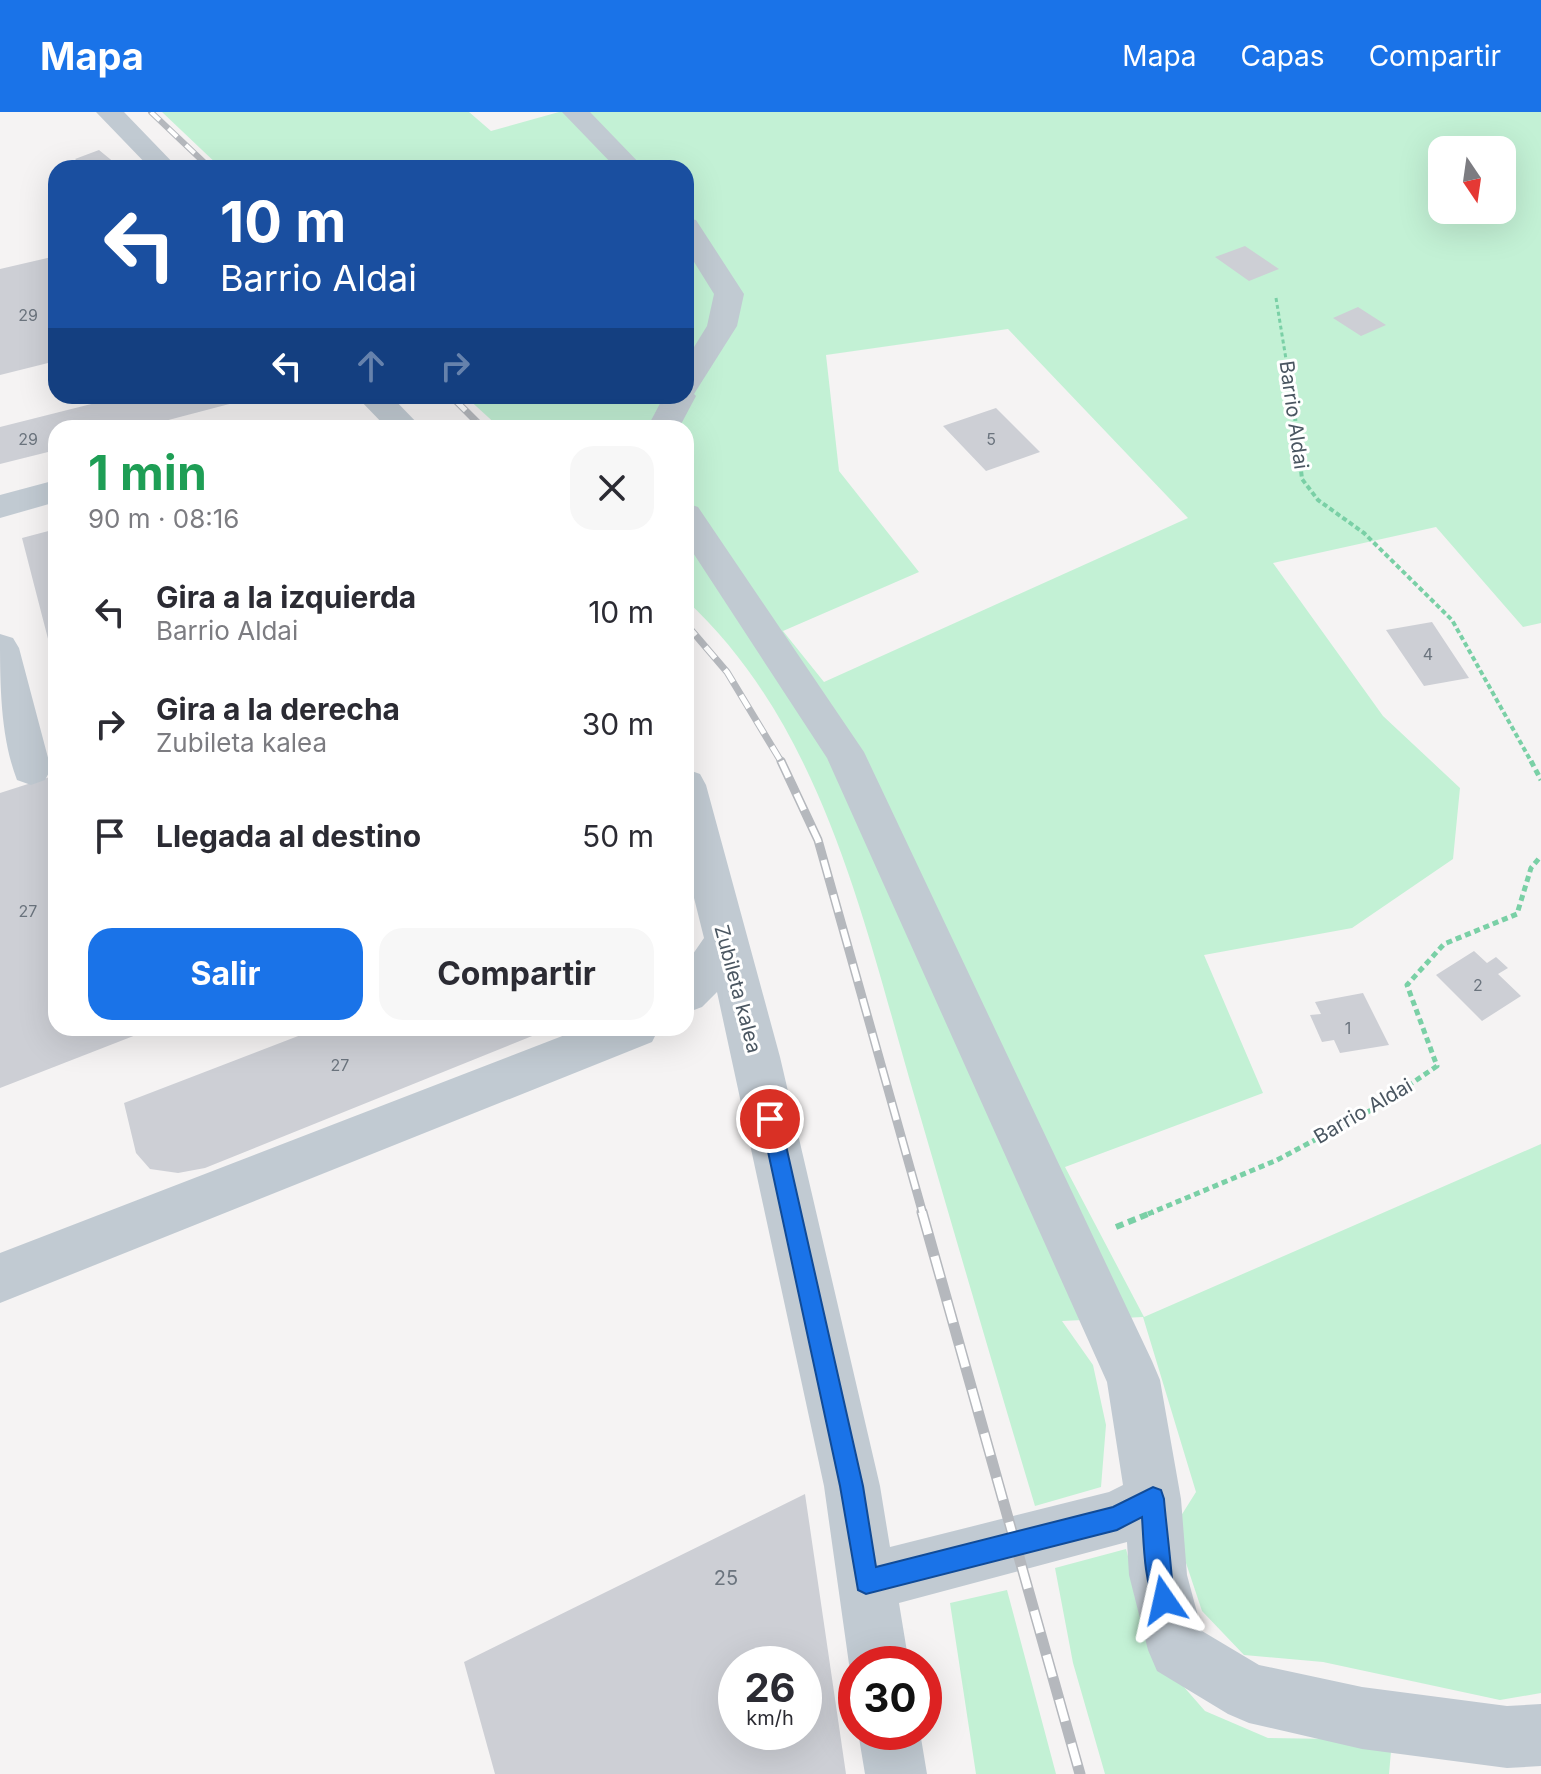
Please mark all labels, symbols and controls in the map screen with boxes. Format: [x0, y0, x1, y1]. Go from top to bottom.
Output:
text: Mapa [40, 33, 144, 79]
text: Mapa [1122, 39, 1197, 73]
text: Capas [1241, 39, 1325, 73]
text: Compartir [1369, 39, 1501, 73]
north arrow [1428, 136, 1516, 224]
map controls [1428, 136, 1516, 224]
text: 10 m [220, 188, 346, 256]
icon: left [88, 192, 192, 296]
text: Barrio Aldai [220, 256, 417, 300]
house number: 29 [18, 305, 38, 325]
icon: left [265, 344, 309, 388]
icon: ahead [349, 344, 393, 388]
icon: right [433, 344, 477, 388]
street label: Barrio Aldai [1275, 359, 1313, 471]
house number: 29 [18, 429, 38, 449]
house number: 5 [986, 429, 996, 449]
text: 1 min [88, 443, 207, 502]
button: close [570, 446, 654, 530]
text: 90 m · 08:16 [88, 503, 239, 534]
text: Gira a la izquierda [156, 579, 416, 615]
icon: left [88, 590, 132, 634]
text: 10 m [588, 594, 654, 630]
text: Barrio Aldai [156, 615, 298, 646]
house number: 4 [1423, 644, 1433, 664]
text: Gira a la derecha [156, 691, 400, 727]
icon: right [88, 702, 132, 746]
text: 30 m [582, 706, 654, 742]
text: Zubileta kalea [156, 727, 327, 758]
icon: arrive [88, 814, 132, 858]
text: Llegada al destino [156, 818, 421, 854]
text: 50 m [582, 818, 654, 854]
house number: 27 [19, 901, 37, 921]
street label: Zubileta kalea [709, 922, 767, 1056]
button: Salir [88, 928, 363, 1020]
button: Compartir [379, 928, 654, 1020]
house number: 2 [1473, 975, 1483, 995]
house number: 1 [1345, 1018, 1351, 1038]
house number: 27 [331, 1055, 349, 1075]
street label: Barrio Aldai [1310, 1073, 1416, 1149]
pin [736, 1085, 804, 1153]
icon: arrive [748, 1097, 792, 1141]
position arrow [1122, 1558, 1206, 1642]
house number: 25 [714, 1566, 738, 1590]
speed limit sign: 30 [838, 1646, 942, 1750]
text: 26 [744, 1663, 796, 1712]
text: km/h [746, 1706, 794, 1730]

